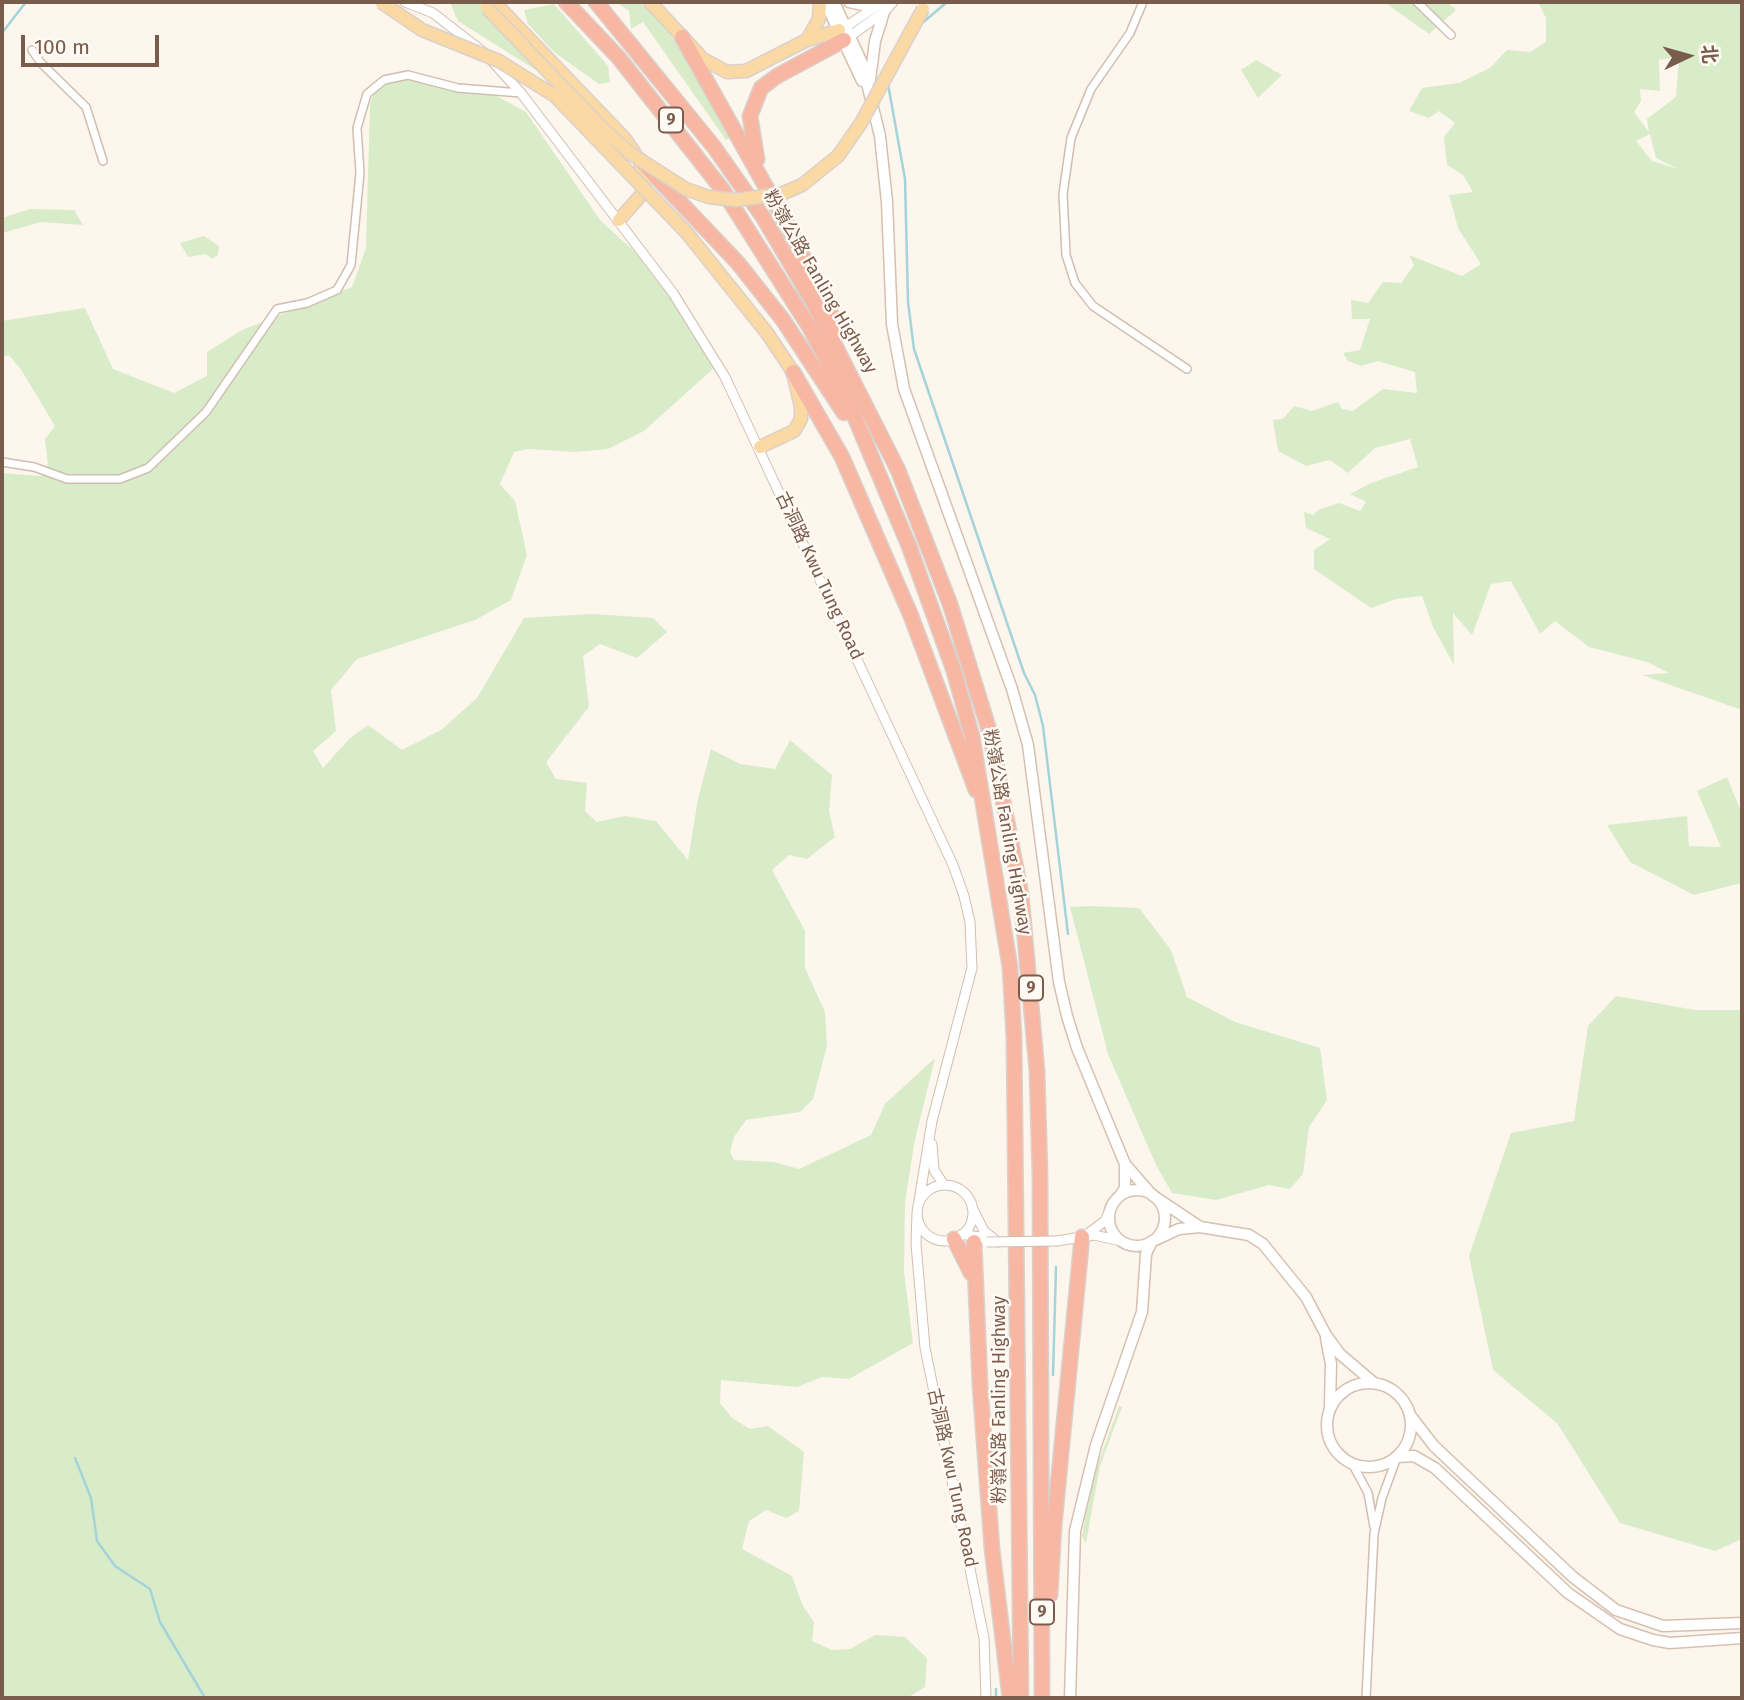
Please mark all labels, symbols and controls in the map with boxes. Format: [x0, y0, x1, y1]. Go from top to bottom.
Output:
scale bar [24, 21, 163, 65]
north arrow [1653, 21, 1723, 91]
text: 100 m [34, 34, 90, 60]
text: 北 [1697, 44, 1722, 65]
road number: 9 [659, 108, 683, 132]
street label: 粉嶺公路 Fanling Highway [759, 186, 881, 378]
street label: 古洞路 Kwu Tung Road [771, 489, 867, 663]
street label: 粉嶺公路 Fanling Highway [978, 728, 1036, 936]
road number: 9 [1019, 976, 1043, 1000]
street label: 粉嶺公路 Fanling Highway [989, 1296, 1011, 1504]
street label: 古洞路 Kwu Tung Road [922, 1386, 982, 1570]
road number: 9 [1030, 1600, 1054, 1624]

